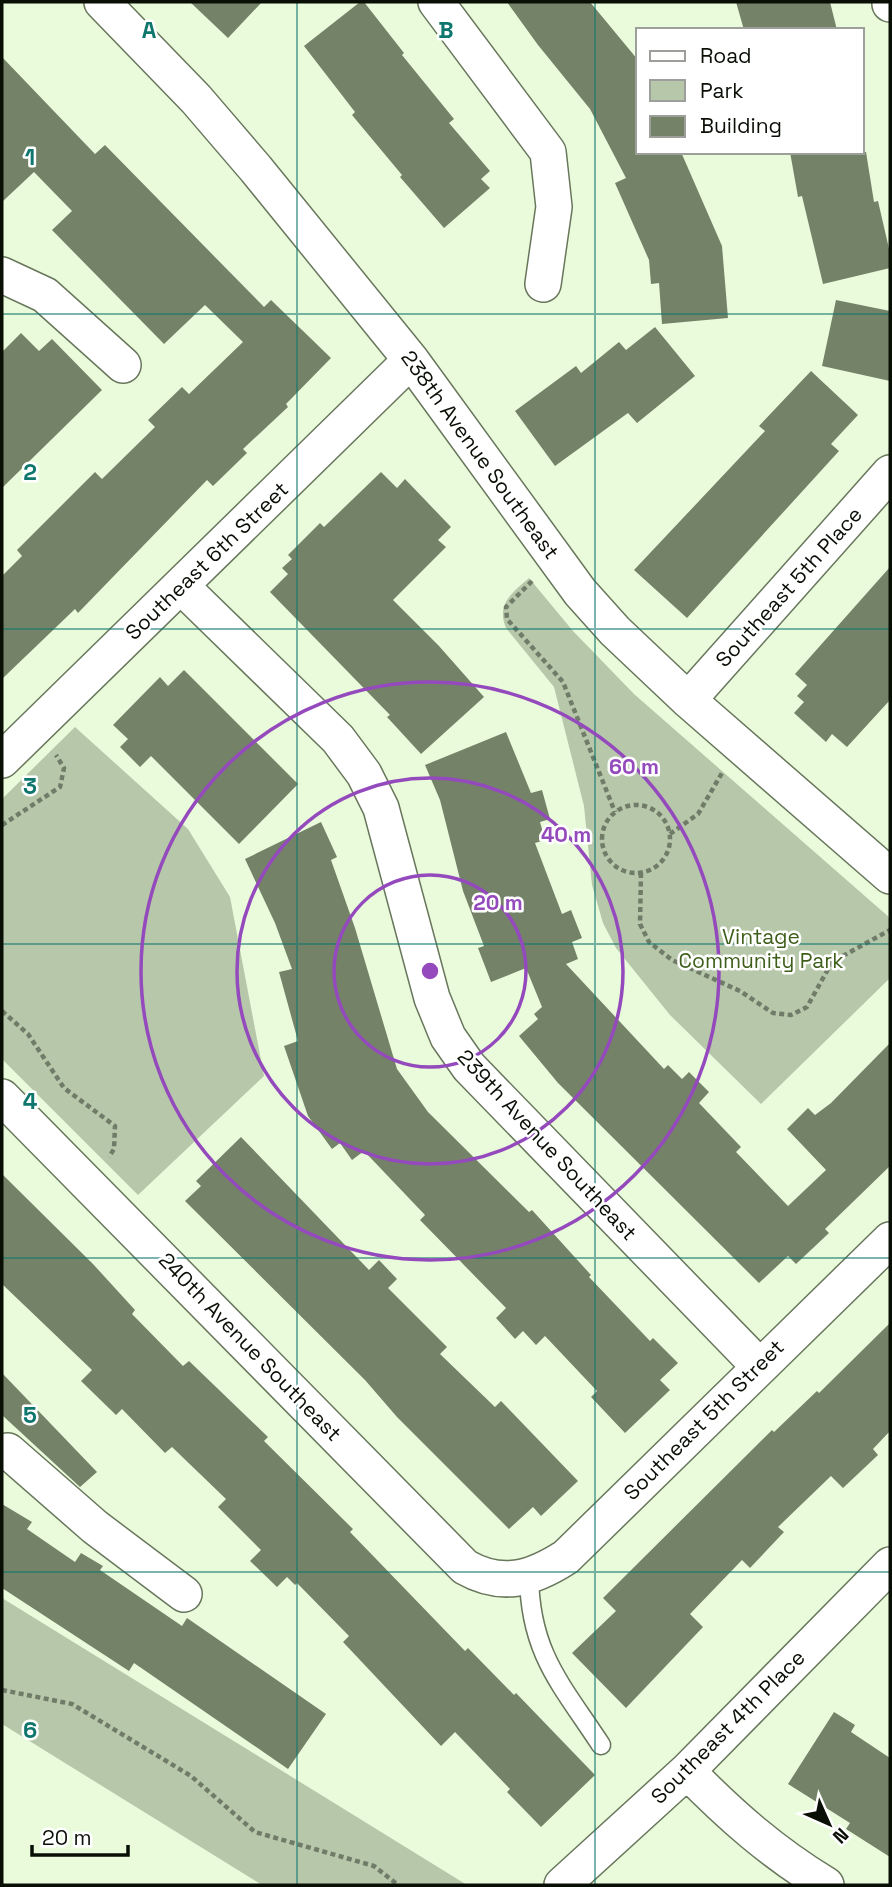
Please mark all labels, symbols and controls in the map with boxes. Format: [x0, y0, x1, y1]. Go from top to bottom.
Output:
text: A [142, 15, 157, 45]
text: B [438, 15, 454, 45]
legend [636, 28, 864, 154]
text: Road [700, 42, 752, 69]
text: Park [700, 77, 744, 104]
text: Building [700, 112, 782, 139]
text: 1 [25, 142, 35, 172]
street label: 238th Avenue Southeast [396, 345, 565, 564]
text: 2 [23, 457, 37, 487]
street label: Southeast 6th Street [119, 476, 294, 646]
street label: Southeast 5th Place [709, 501, 868, 672]
text: 60 m [609, 753, 659, 780]
text: 3 [23, 771, 37, 801]
text: 40 m [541, 821, 591, 848]
text: 20 m [473, 889, 523, 916]
park label: Vintage Community Park [679, 923, 843, 974]
centre of rings [418, 959, 442, 983]
street label: 239th Avenue Southeast [452, 1043, 643, 1246]
text: 4 [23, 1086, 38, 1116]
street label: 240th Avenue Southeast [153, 1247, 348, 1447]
street label: Southeast 5th Street [618, 1334, 790, 1506]
text: 5 [23, 1400, 37, 1430]
street label: Southeast 4th Place [645, 1644, 810, 1809]
text: 6 [23, 1715, 37, 1745]
north arrow [794, 1789, 864, 1859]
scale bar [32, 1814, 128, 1858]
text: N [827, 1822, 854, 1849]
text: 20 m [42, 1824, 92, 1851]

